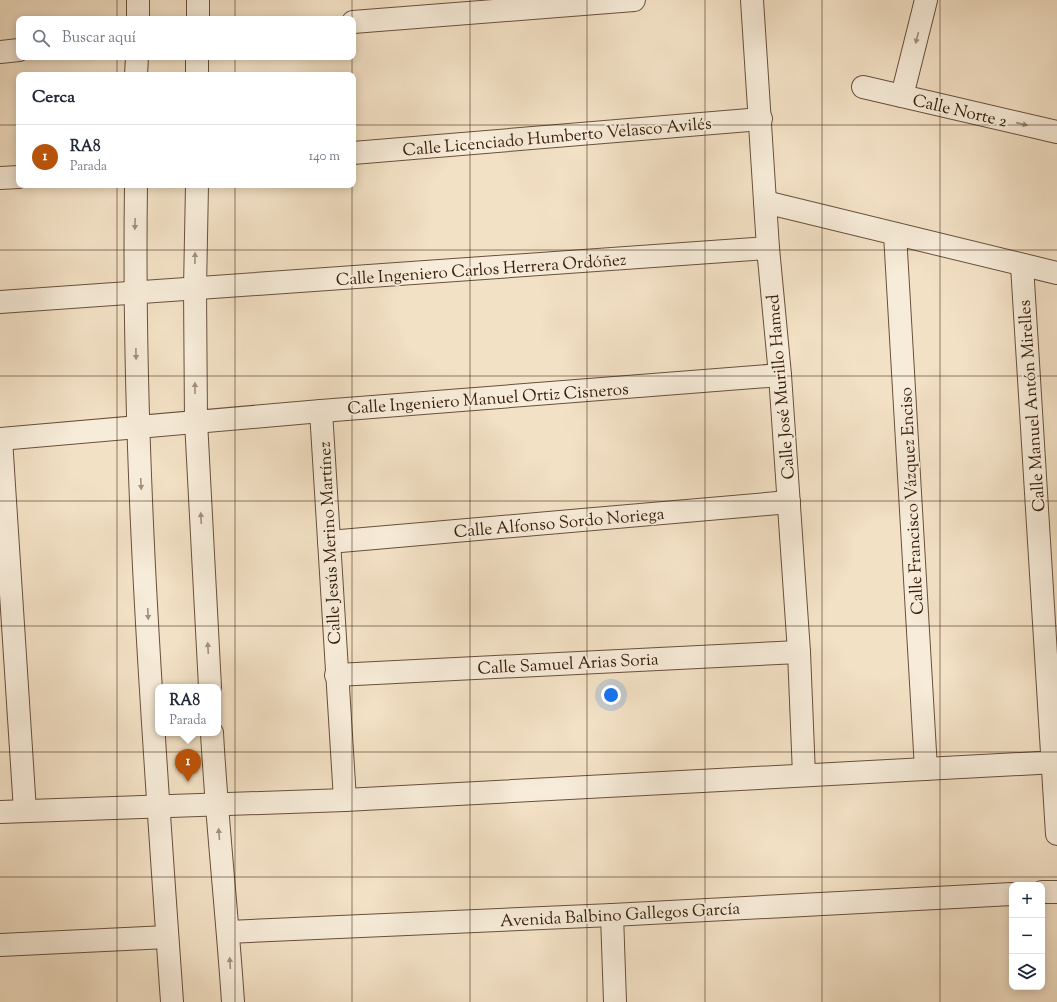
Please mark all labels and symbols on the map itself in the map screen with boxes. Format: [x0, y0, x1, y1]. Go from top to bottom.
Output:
one-way arrow [914, 32, 920, 44]
street label: Calle Norte 2 [910, 89, 1009, 135]
street label: Calle Licenciado Humberto Velasco Avilés [402, 112, 713, 163]
one-way arrow [1016, 121, 1028, 127]
one-way arrow [132, 218, 138, 231]
street label: Calle Ingeniero Carlos Herrera Ordóñez [335, 249, 627, 293]
one-way arrow [192, 251, 198, 264]
street label: Calle José Murillo Hamed [762, 293, 802, 480]
street label: Calle Manuel Antón Mirelles [1014, 299, 1052, 513]
one-way arrow [133, 348, 139, 361]
street label: Calle Ingeniero Manuel Ortiz Cisneros [347, 378, 630, 422]
one-way arrow [192, 382, 199, 394]
street label: Calle Francisco Vázquez Enciso [895, 386, 931, 615]
street label: Calle Jesús Merino Martínez [314, 441, 348, 645]
one-way arrow [137, 478, 144, 490]
street label: Calle Alfonso Sordo Noriega [453, 503, 666, 545]
one-way arrow [198, 511, 204, 524]
one-way arrow [145, 608, 151, 621]
one-way arrow [204, 642, 211, 654]
street label: Calle Samuel Arias Soria [477, 648, 659, 682]
your location [601, 685, 621, 705]
pin: 1 [175, 749, 201, 782]
one-way arrow [215, 828, 222, 840]
street label: Avenida Balbino Gallegos García [499, 898, 741, 934]
one-way arrow [227, 957, 234, 969]

